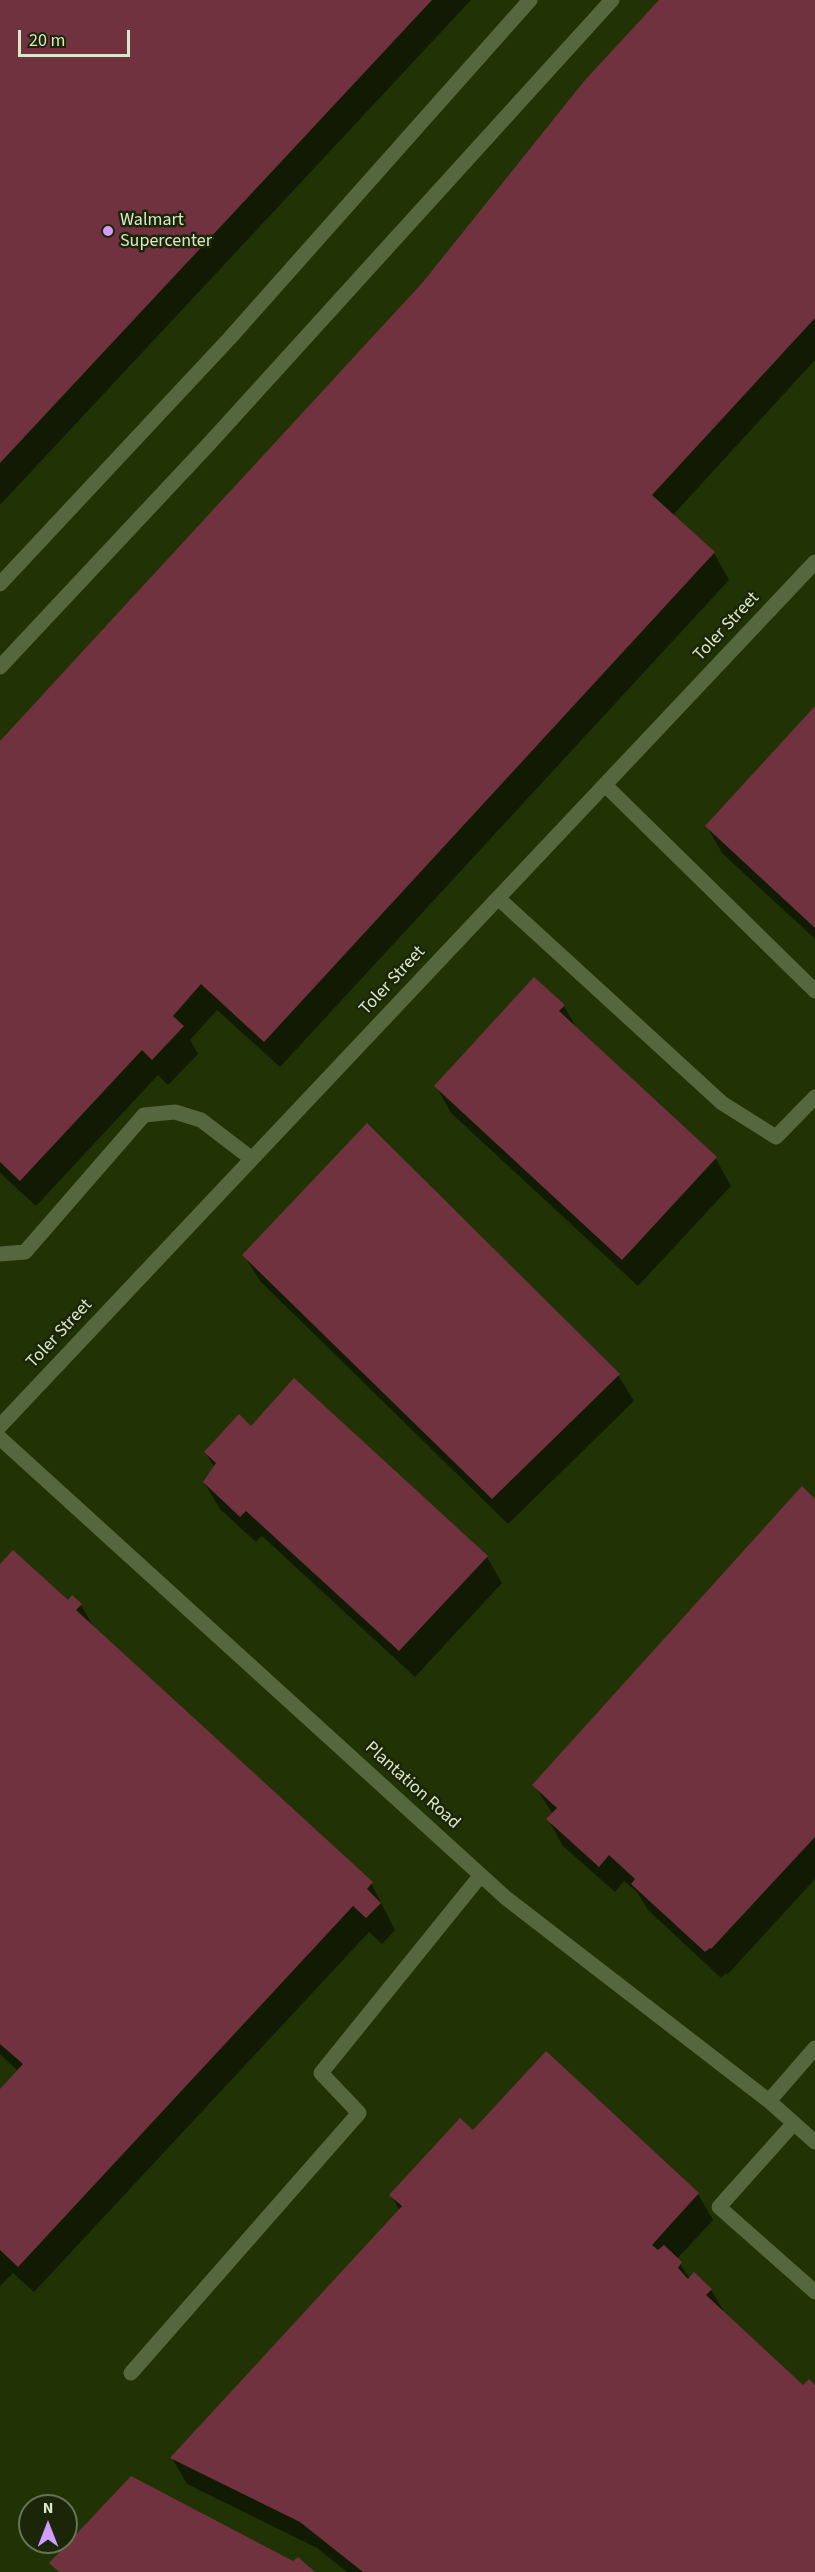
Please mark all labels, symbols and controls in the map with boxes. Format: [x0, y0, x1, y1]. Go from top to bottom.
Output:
scale bar [21, 18, 134, 56]
text: 20 m [29, 28, 65, 53]
place label: Walmart Supercenter [120, 210, 212, 252]
marker: Walmart Supercenter [101, 224, 115, 238]
street label: Toler Street [690, 588, 764, 666]
street label: Toler Street [356, 942, 430, 1020]
street label: Toler Street [23, 1295, 97, 1373]
street label: Plantation Road [360, 1738, 464, 1834]
north arrow [18, 2494, 78, 2554]
text: N [43, 2497, 53, 2519]

